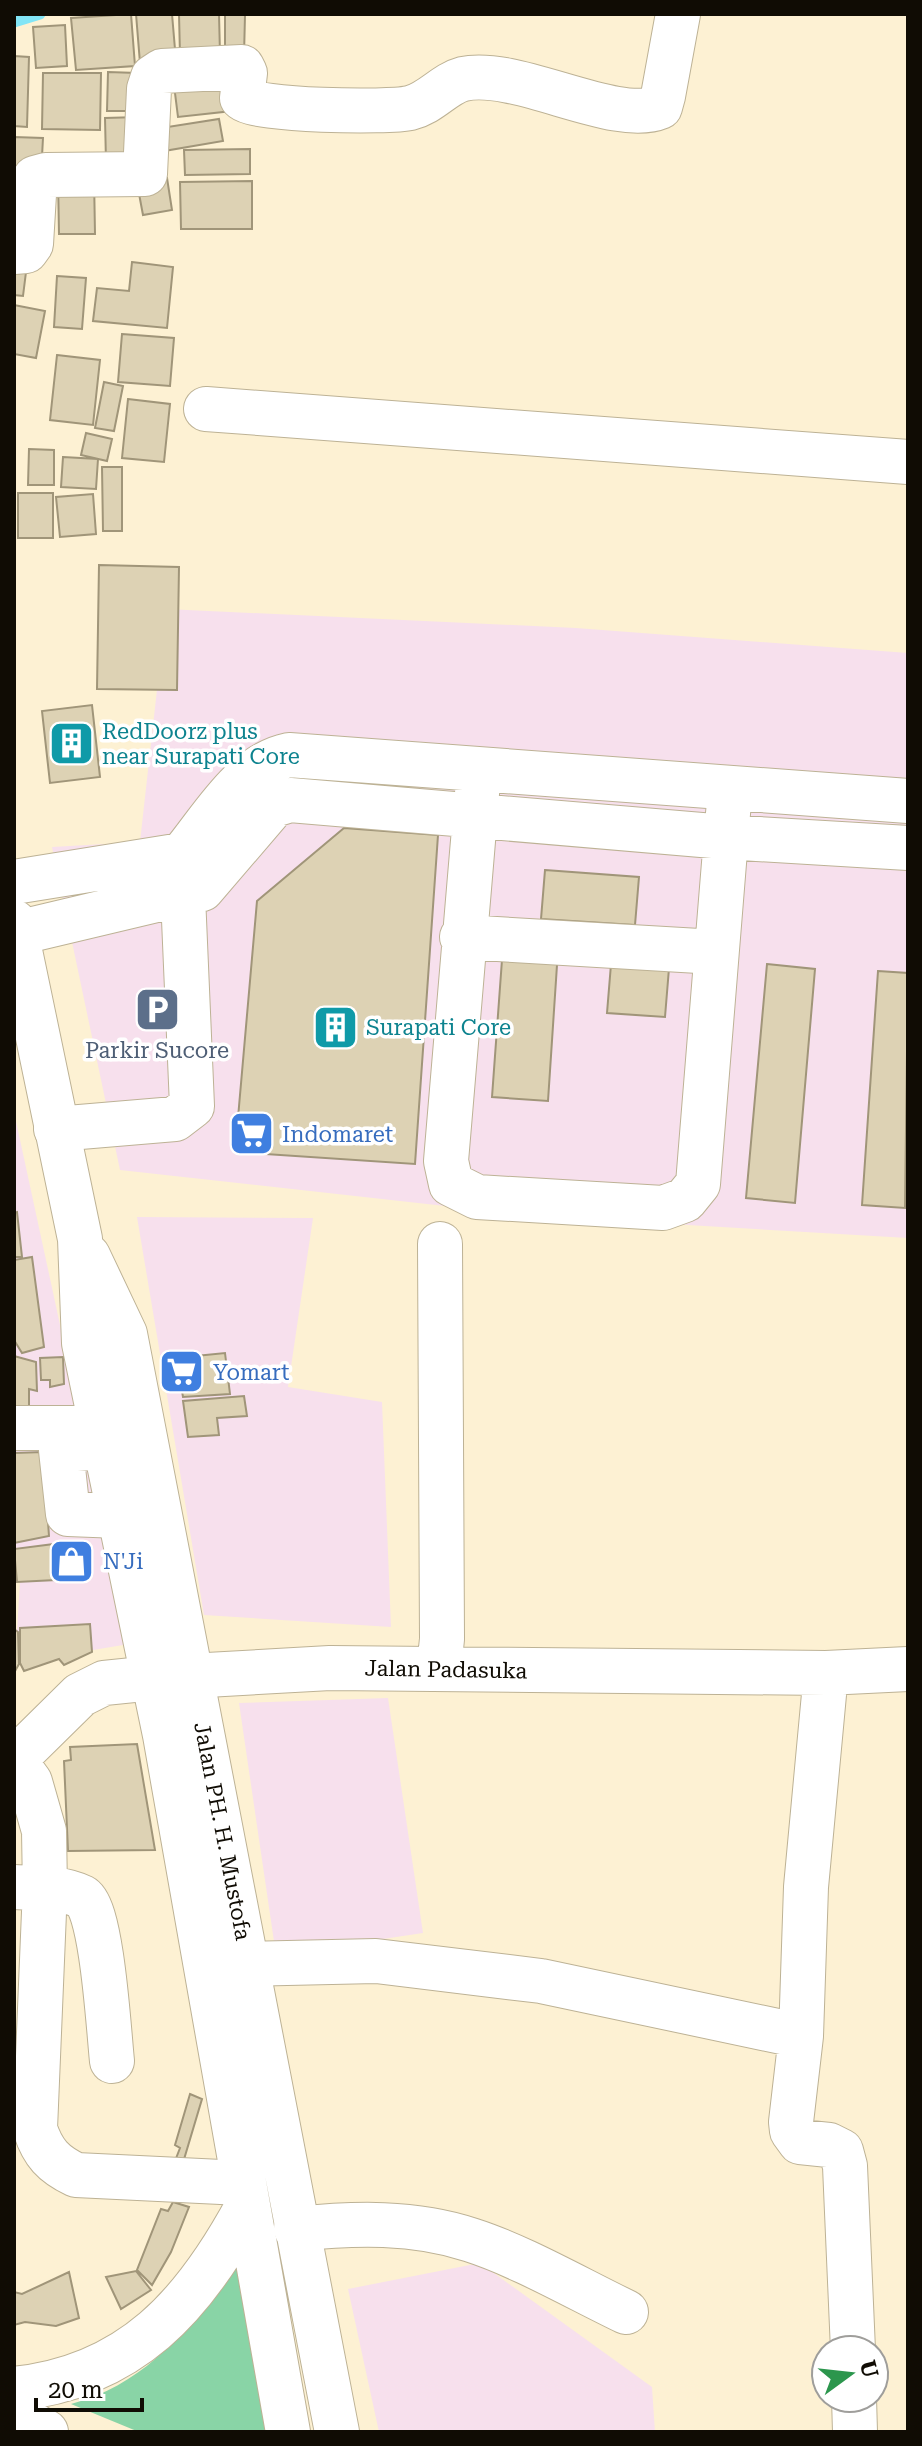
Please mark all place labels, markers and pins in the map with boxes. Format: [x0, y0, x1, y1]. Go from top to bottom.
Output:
place label: RedDoorz plus near Surapati Core [102, 719, 300, 769]
building icon: RedDoorz plus near Surapati Core [47, 720, 95, 768]
parking icon: Parkir Sucore [133, 985, 181, 1033]
building icon: Surapati Core [311, 1003, 359, 1051]
place label: Surapati Core [366, 1015, 511, 1040]
place label: Parkir Sucore [85, 1038, 229, 1063]
supermarket icon: Indomaret [227, 1110, 275, 1158]
place label: Indomaret [282, 1122, 393, 1147]
supermarket icon: Yomart [158, 1348, 206, 1396]
place label: Yomart [213, 1360, 289, 1385]
shop icon: N'Ji [48, 1537, 96, 1585]
place label: N'Ji [103, 1549, 143, 1574]

